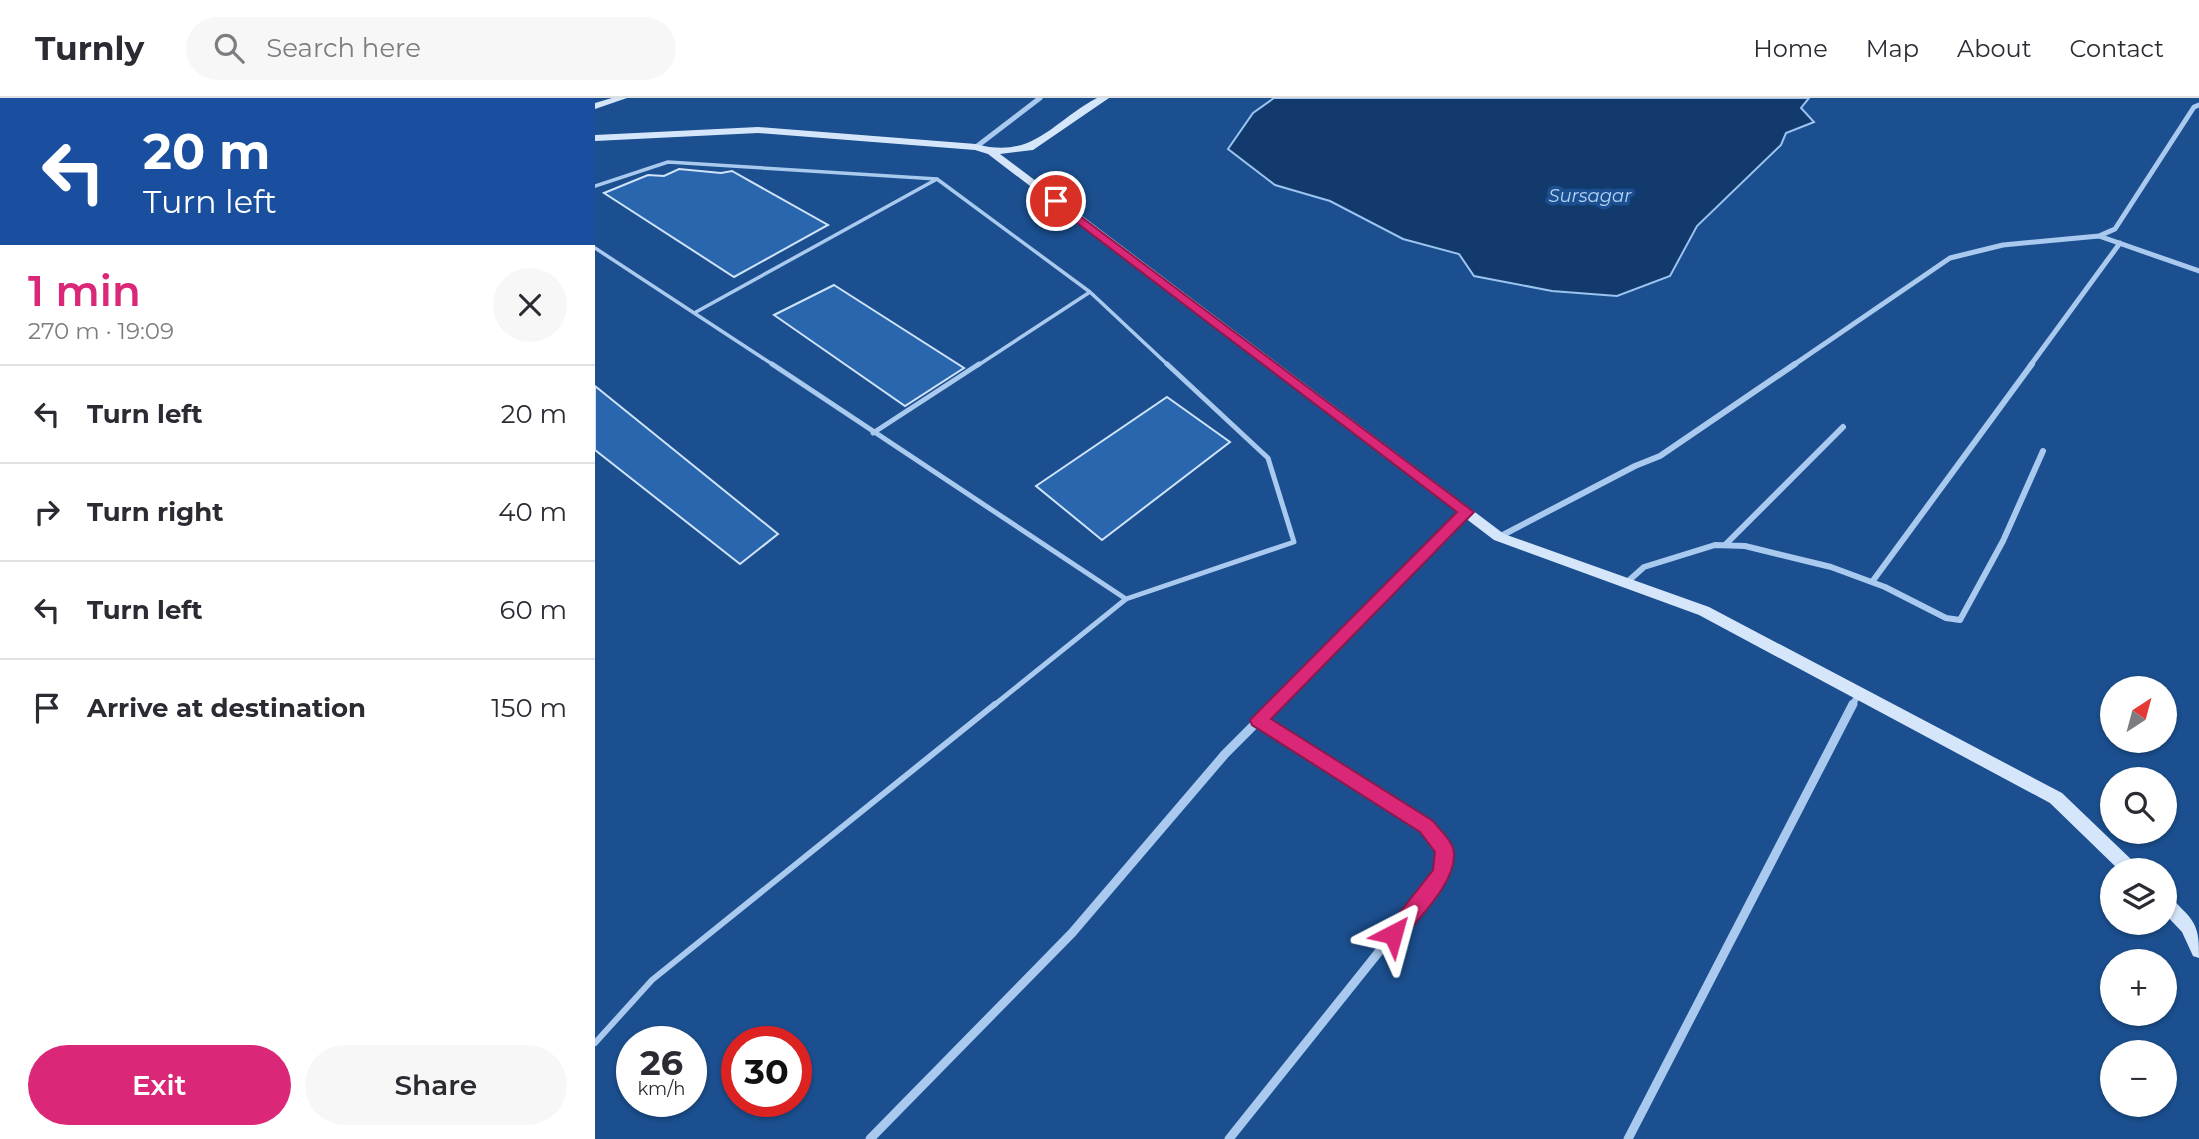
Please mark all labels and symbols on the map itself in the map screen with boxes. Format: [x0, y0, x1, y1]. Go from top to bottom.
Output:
pin [1026, 171, 1086, 231]
water label: Sursagar [1548, 185, 1632, 207]
north arrow [2100, 676, 2177, 752]
position arrow [1356, 897, 1430, 971]
speed limit sign: 30 [721, 1026, 812, 1117]

